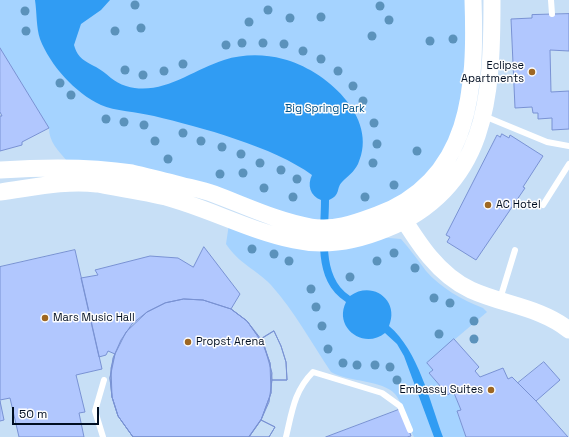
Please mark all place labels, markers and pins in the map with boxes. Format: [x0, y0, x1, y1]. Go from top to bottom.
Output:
place label: Eclipse Apartments [461, 59, 524, 85]
marker: Eclipse Apartments [527, 67, 537, 77]
place label: AC Hotel [496, 198, 541, 212]
marker: AC Hotel [483, 200, 493, 210]
place label: Mars Music Hall [53, 311, 135, 325]
marker: Mars Music Hall [40, 313, 50, 323]
place label: Propst Arena [196, 335, 264, 349]
marker: Propst Arena [183, 337, 193, 347]
place label: Embassy Suites [399, 383, 483, 397]
marker: Embassy Suites [486, 385, 496, 395]

